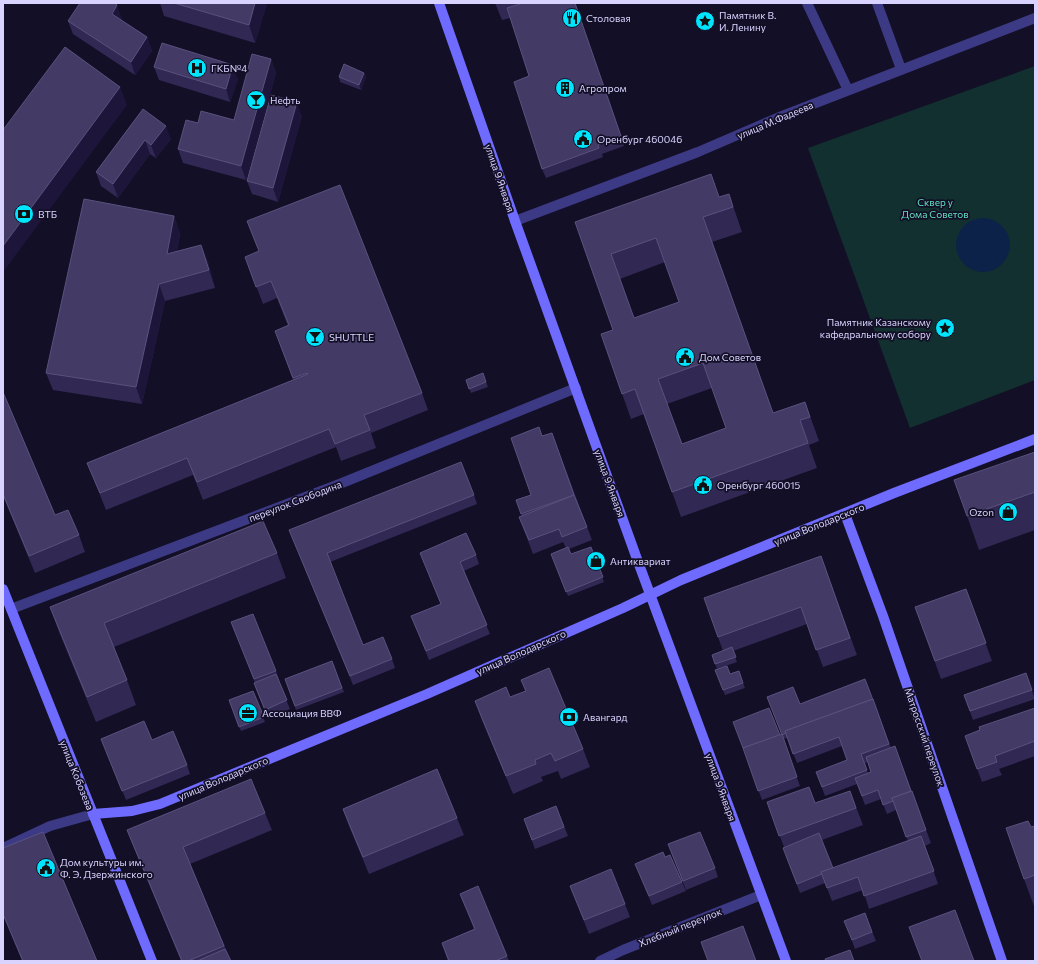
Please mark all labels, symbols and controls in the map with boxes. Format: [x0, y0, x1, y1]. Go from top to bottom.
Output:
restaurant icon: Столовая [561, 7, 583, 29]
place label: Памятник В. И. Ленину [719, 9, 776, 33]
place icon: Памятник В. И. Ленину [694, 10, 716, 32]
place label: Столовая [586, 12, 631, 24]
hospital icon: ГКБ№4 [186, 57, 208, 79]
place label: ГКБ№4 [211, 62, 247, 74]
building icon: Агропром [554, 77, 576, 99]
place label: Агропром [579, 82, 627, 94]
bar icon: Нефть [245, 89, 267, 111]
place label: Нефть [270, 94, 300, 106]
street label: улица М.Фадеева [735, 99, 815, 141]
public building icon: Оренбург 460046 [572, 128, 594, 150]
place label: Оренбург 460046 [597, 133, 682, 145]
street label: улица 9 Января [483, 142, 517, 214]
park label: Сквер у Дома Советов [901, 196, 969, 220]
bank icon: ВТБ [13, 203, 35, 225]
place label: ВТБ [38, 208, 57, 220]
place label: Памятник Казанскому кафедральному собору [820, 316, 931, 340]
place icon: Памятник Казанскому кафедральному собору [934, 317, 956, 339]
bar icon: SHUTTLE [304, 326, 326, 348]
place label: SHUTTLE [329, 331, 374, 343]
public building icon: Дом Советов [674, 346, 696, 368]
place label: Дом Советов [699, 351, 761, 363]
street label: улица 9 Января [592, 447, 628, 519]
public building icon: Оренбург 460015 [692, 474, 714, 496]
street label: переулок Свободина [247, 478, 343, 524]
place label: Оренбург 460015 [717, 479, 801, 491]
street label: улица Володарского [772, 500, 866, 548]
shop icon: Ozon [997, 501, 1019, 523]
place label: Ozon [969, 506, 994, 518]
shop icon: Антиквариат [585, 550, 607, 572]
place label: Антиквариат [610, 555, 671, 567]
street label: улица Володарского [474, 627, 568, 677]
street label: Матросский переулок [902, 686, 948, 789]
office icon: Ассоциация ВВФ [237, 702, 259, 724]
bank icon: Авангард [558, 706, 580, 728]
place label: Ассоциация ВВФ [262, 707, 342, 719]
place label: Авангард [583, 711, 628, 723]
street label: улица Кобозева [58, 738, 96, 812]
street label: улица 9 Января [703, 751, 739, 823]
street label: улица Володарского [176, 754, 270, 802]
place label: Дом культуры им. Ф. Э. Дзержинского [60, 856, 153, 880]
public building icon: Дом культуры им. Ф. Э. Дзержинского [35, 857, 57, 879]
street label: Хлебный переулок [637, 905, 724, 949]

